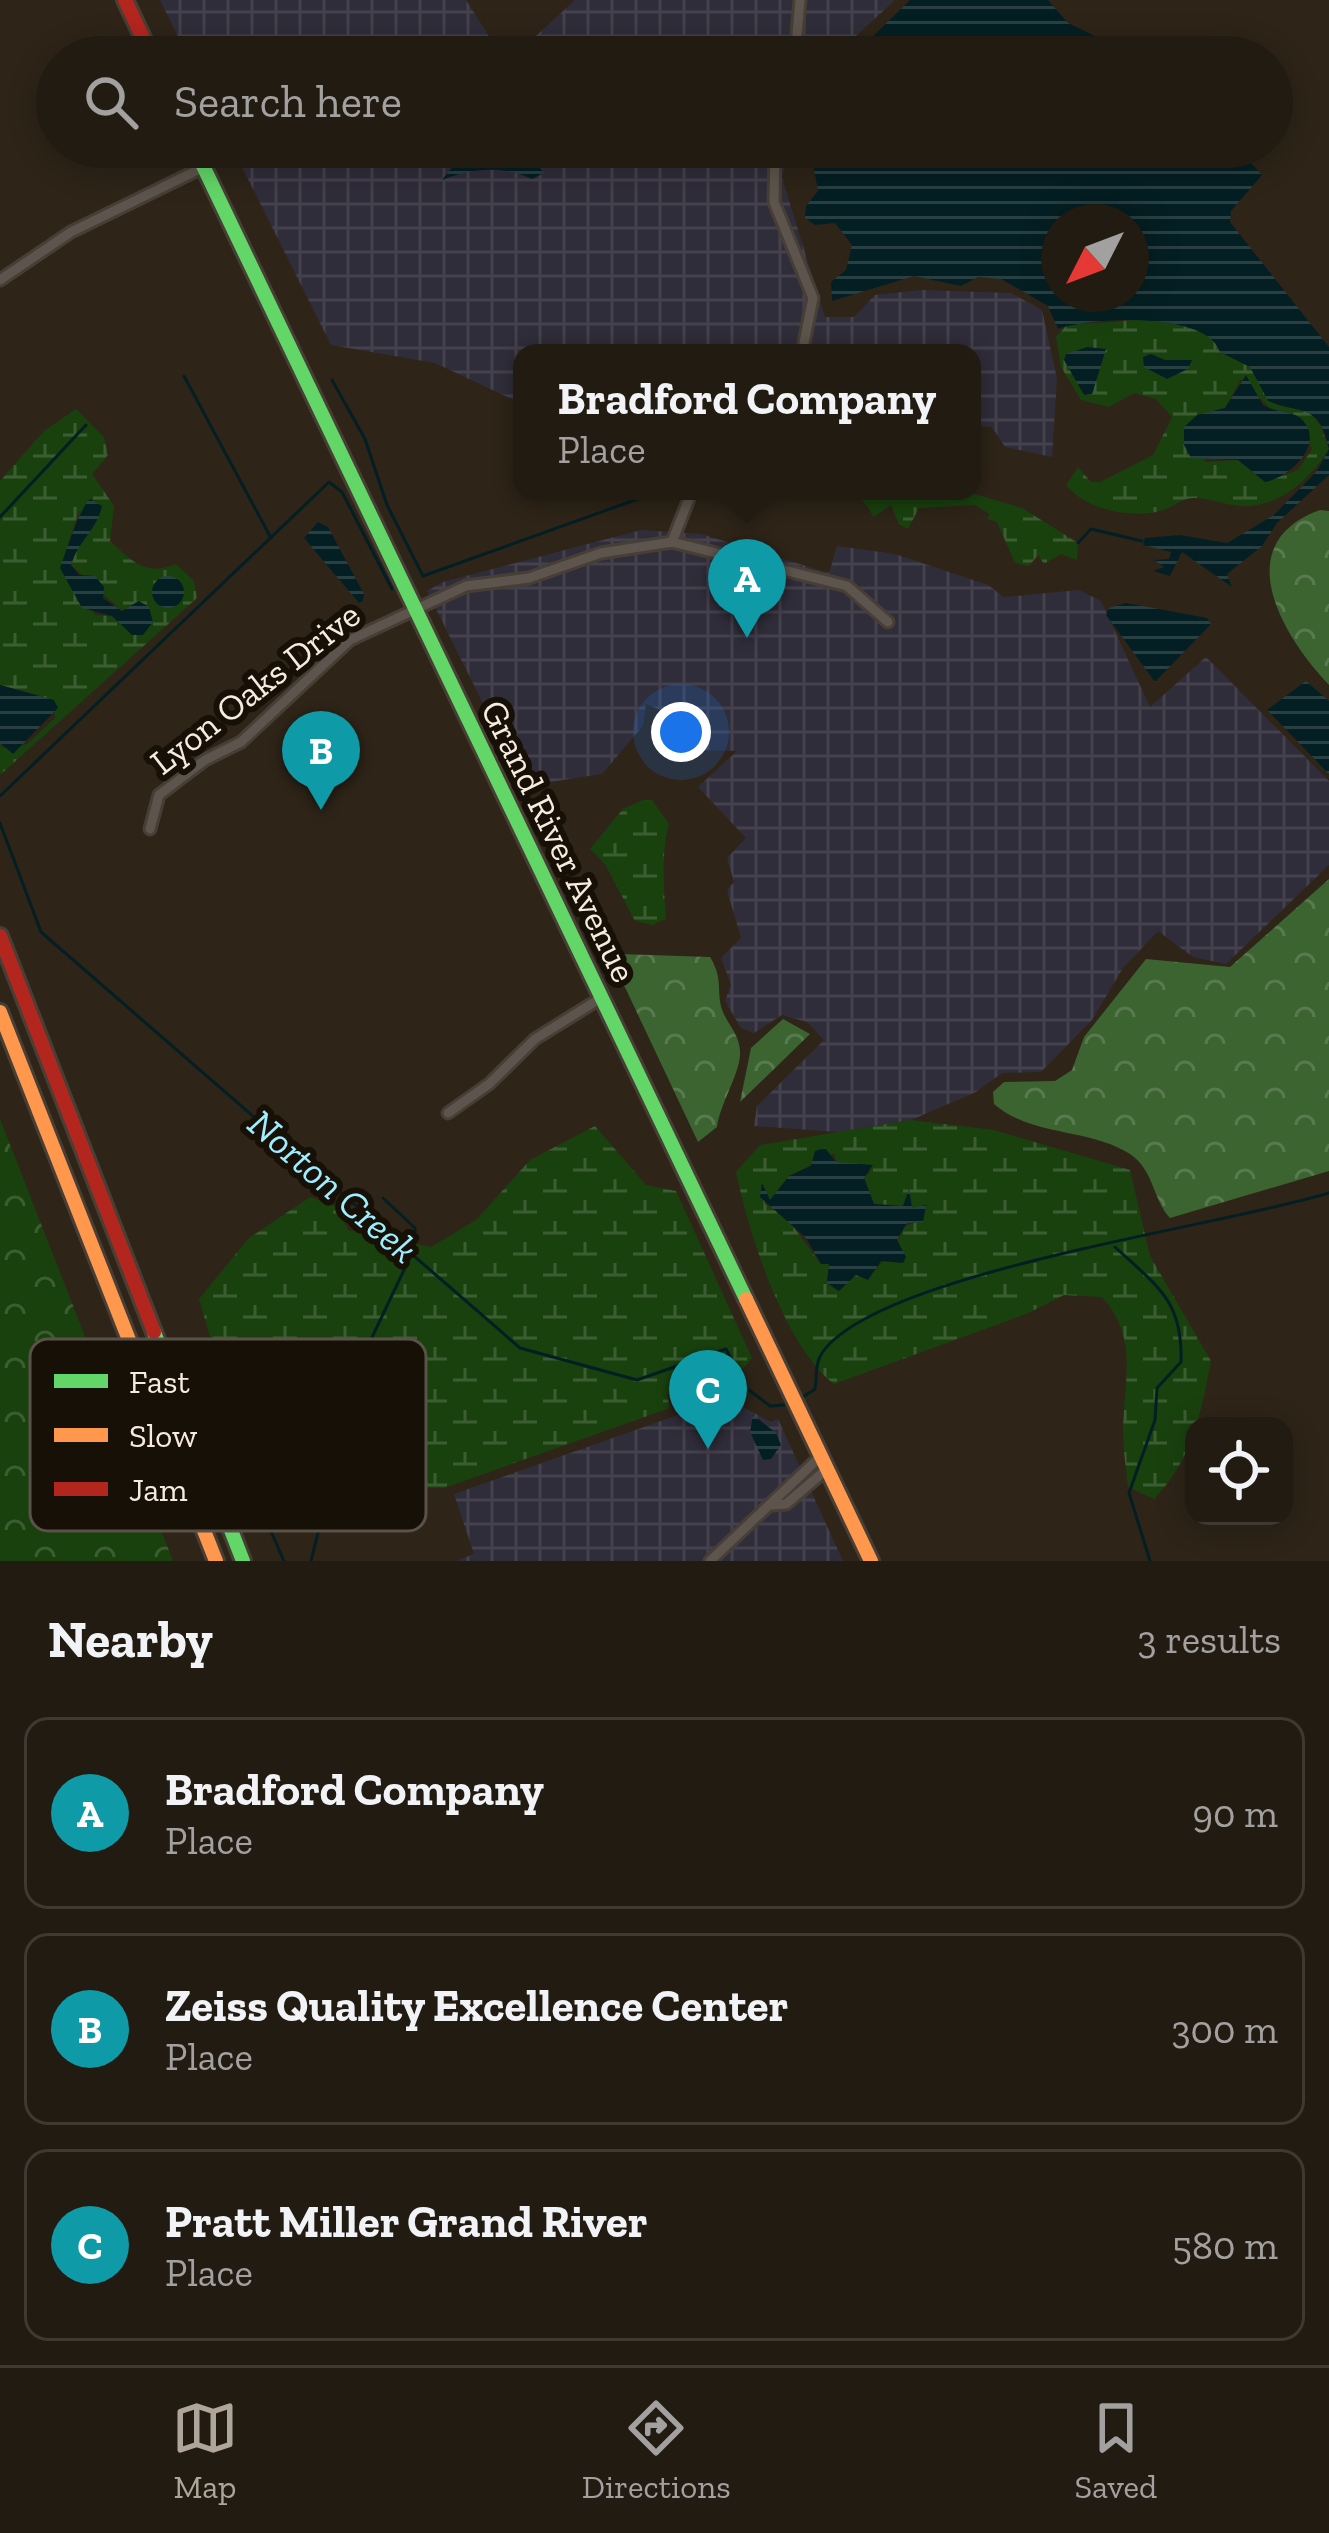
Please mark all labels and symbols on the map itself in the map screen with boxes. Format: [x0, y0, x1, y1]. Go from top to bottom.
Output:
north arrow [1041, 204, 1149, 312]
pin: A [708, 539, 786, 638]
street label: Lyon Oaks Drive [142, 593, 368, 783]
street label: Grand River Avenue [472, 693, 646, 989]
your location [651, 702, 711, 762]
pin: B [282, 711, 360, 810]
water label: Norton Creek [239, 1100, 427, 1272]
legend [30, 1339, 426, 1531]
pin: C [669, 1350, 747, 1449]
text: Fast [129, 1362, 190, 1401]
text: Slow [129, 1416, 197, 1455]
text: Jam [129, 1470, 188, 1509]

